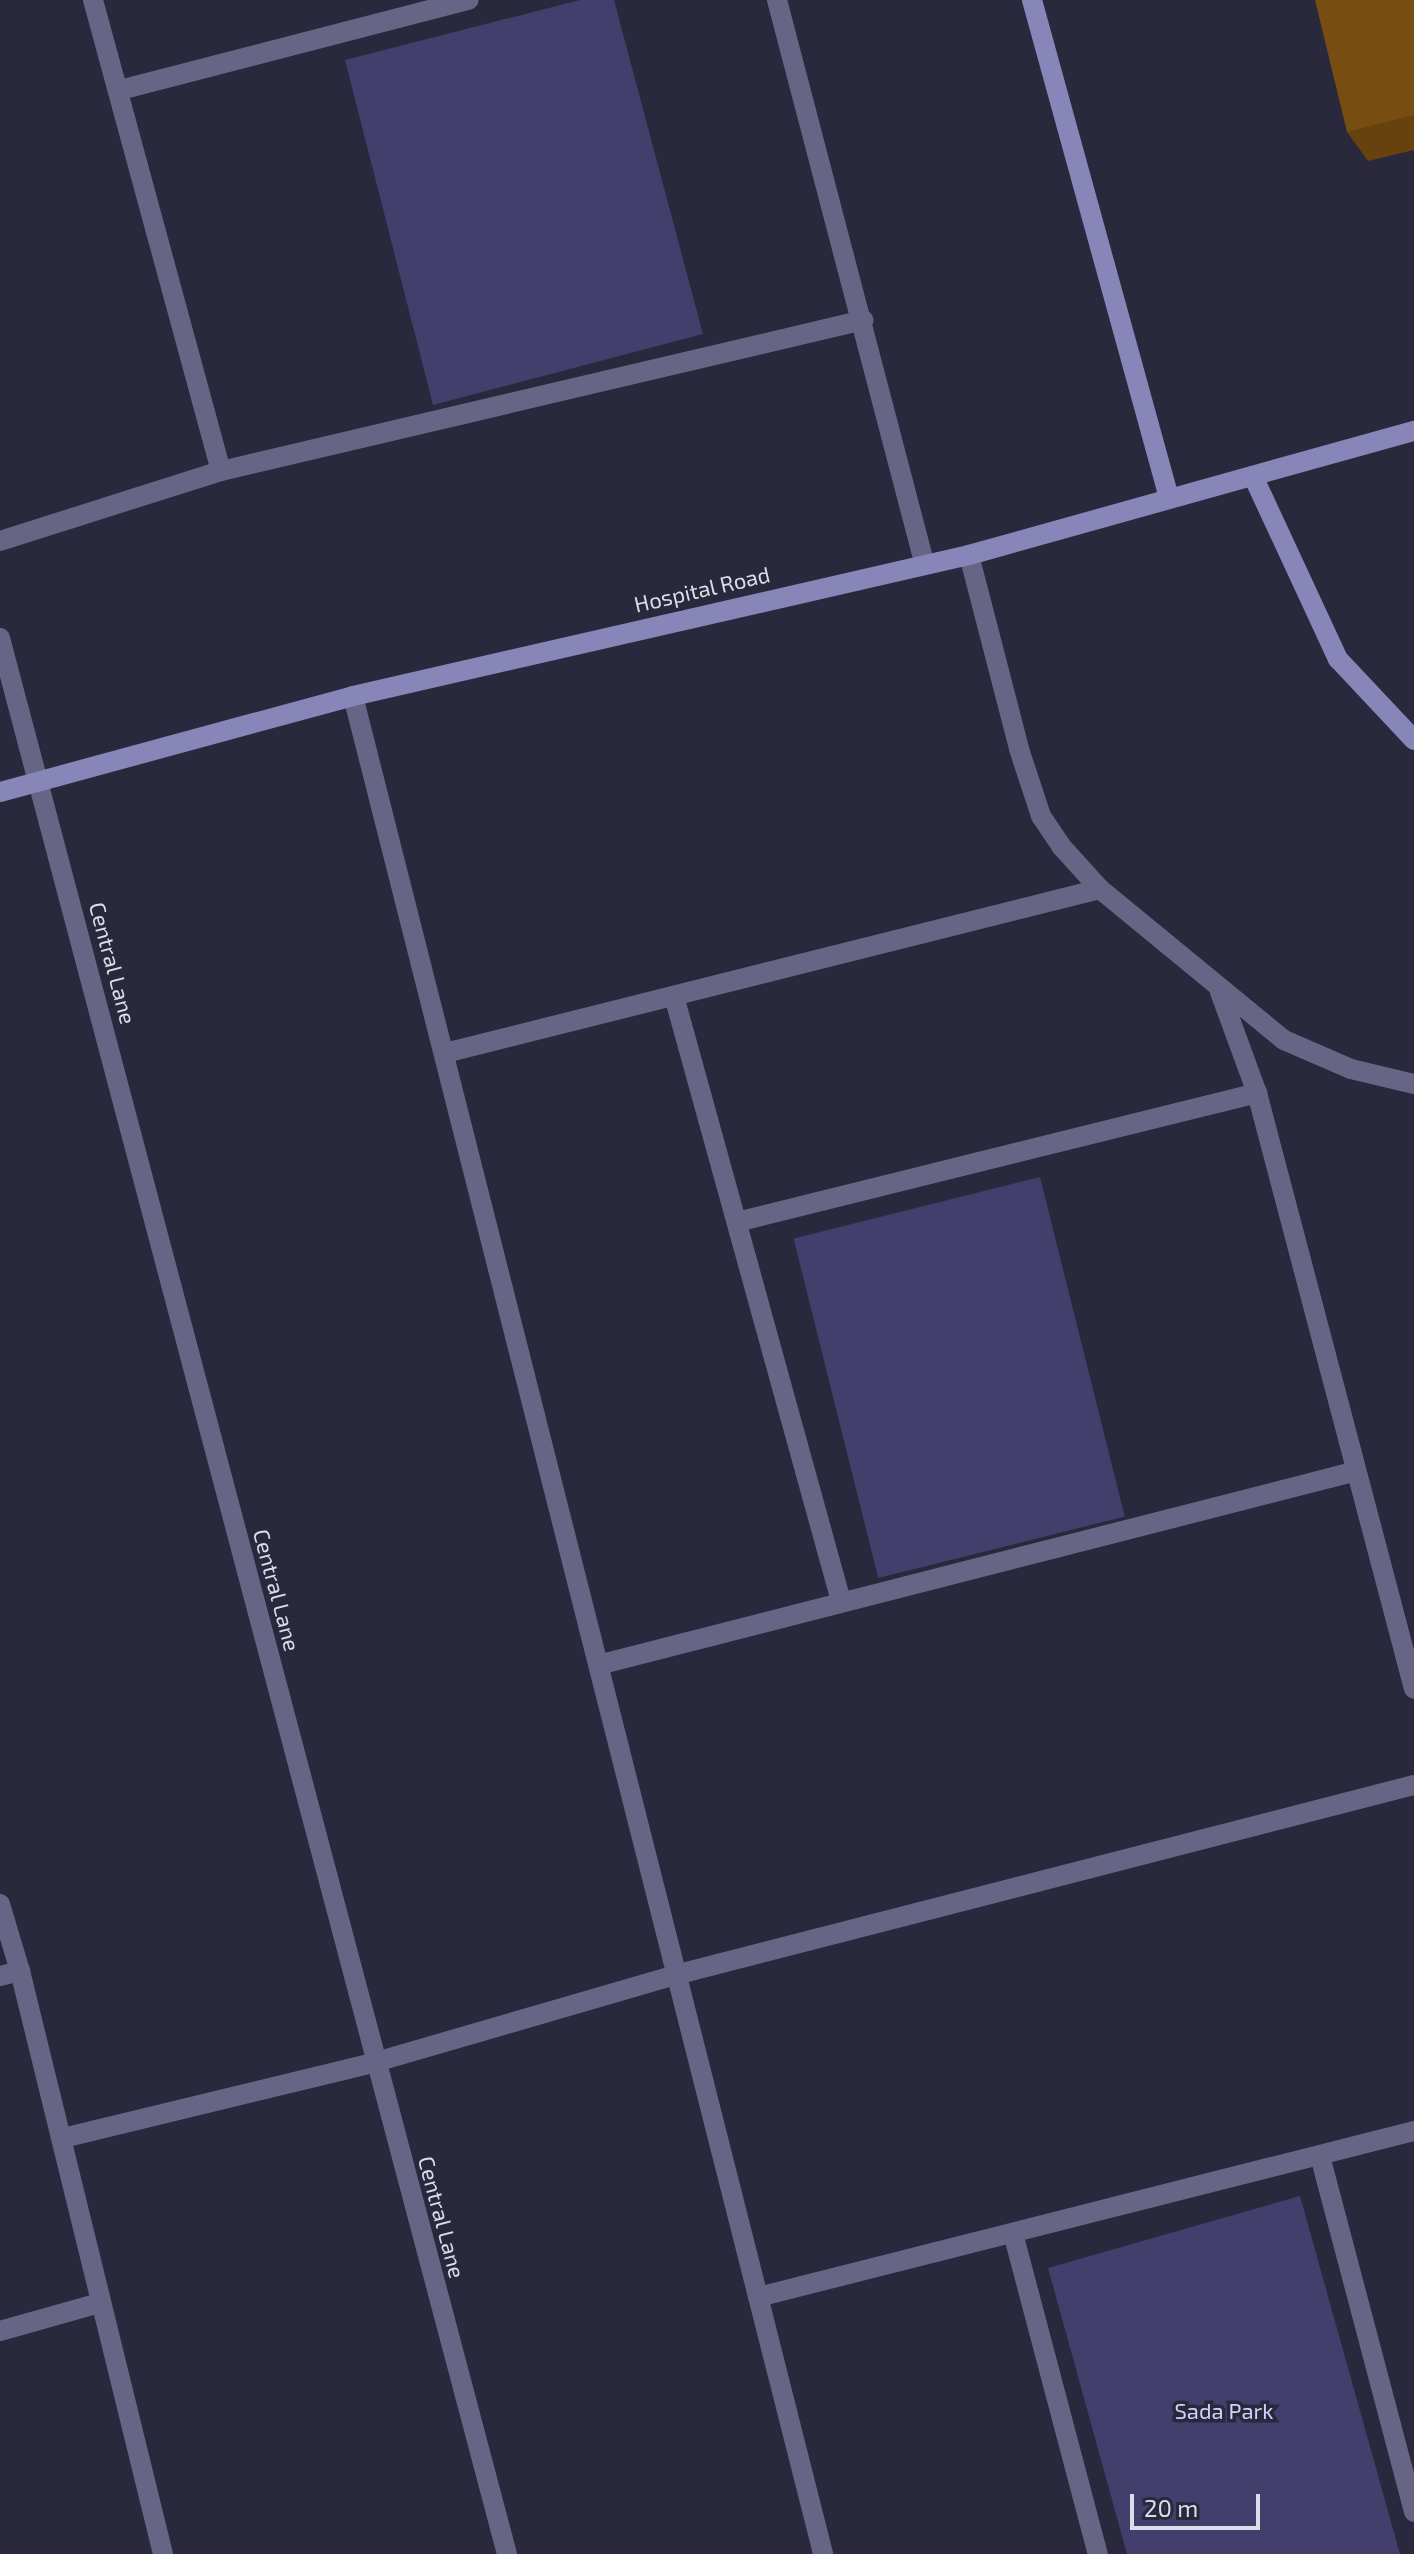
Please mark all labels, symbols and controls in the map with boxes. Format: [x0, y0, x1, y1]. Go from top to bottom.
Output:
street label: Hospital Road [631, 560, 773, 618]
street label: Central Lane [84, 899, 142, 1027]
street label: Central Lane [248, 1526, 306, 1654]
street label: Central Lane [413, 2153, 471, 2281]
park label: Sada Park [1175, 2398, 1273, 2424]
scale bar [1134, 2478, 1264, 2528]
text: 20 m [1144, 2493, 1198, 2522]

